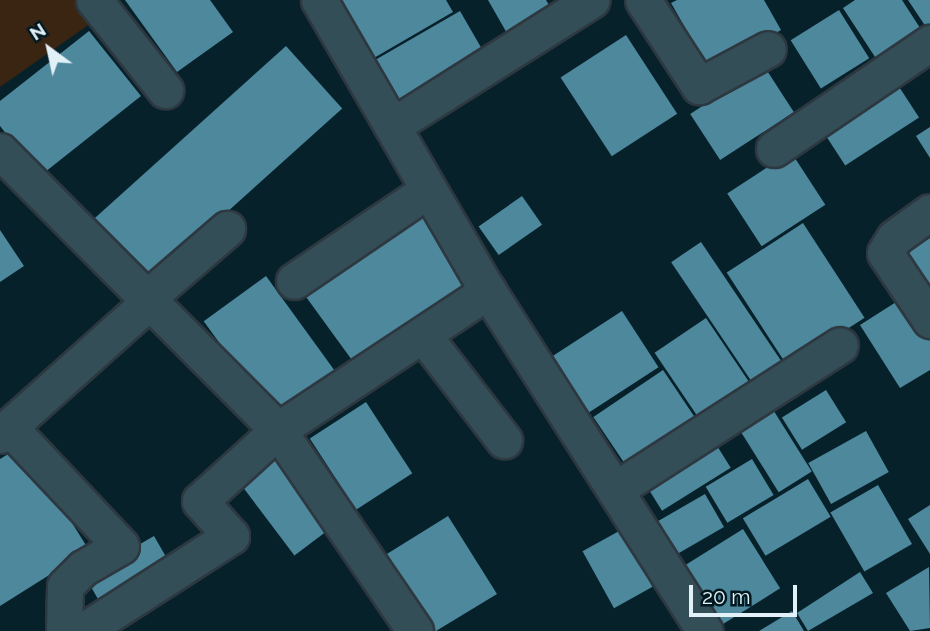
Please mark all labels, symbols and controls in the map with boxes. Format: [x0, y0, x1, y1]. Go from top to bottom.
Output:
north arrow [14, 14, 84, 84]
text: N [25, 18, 50, 45]
scale bar [692, 572, 800, 616]
text: 20 m [702, 584, 750, 609]

